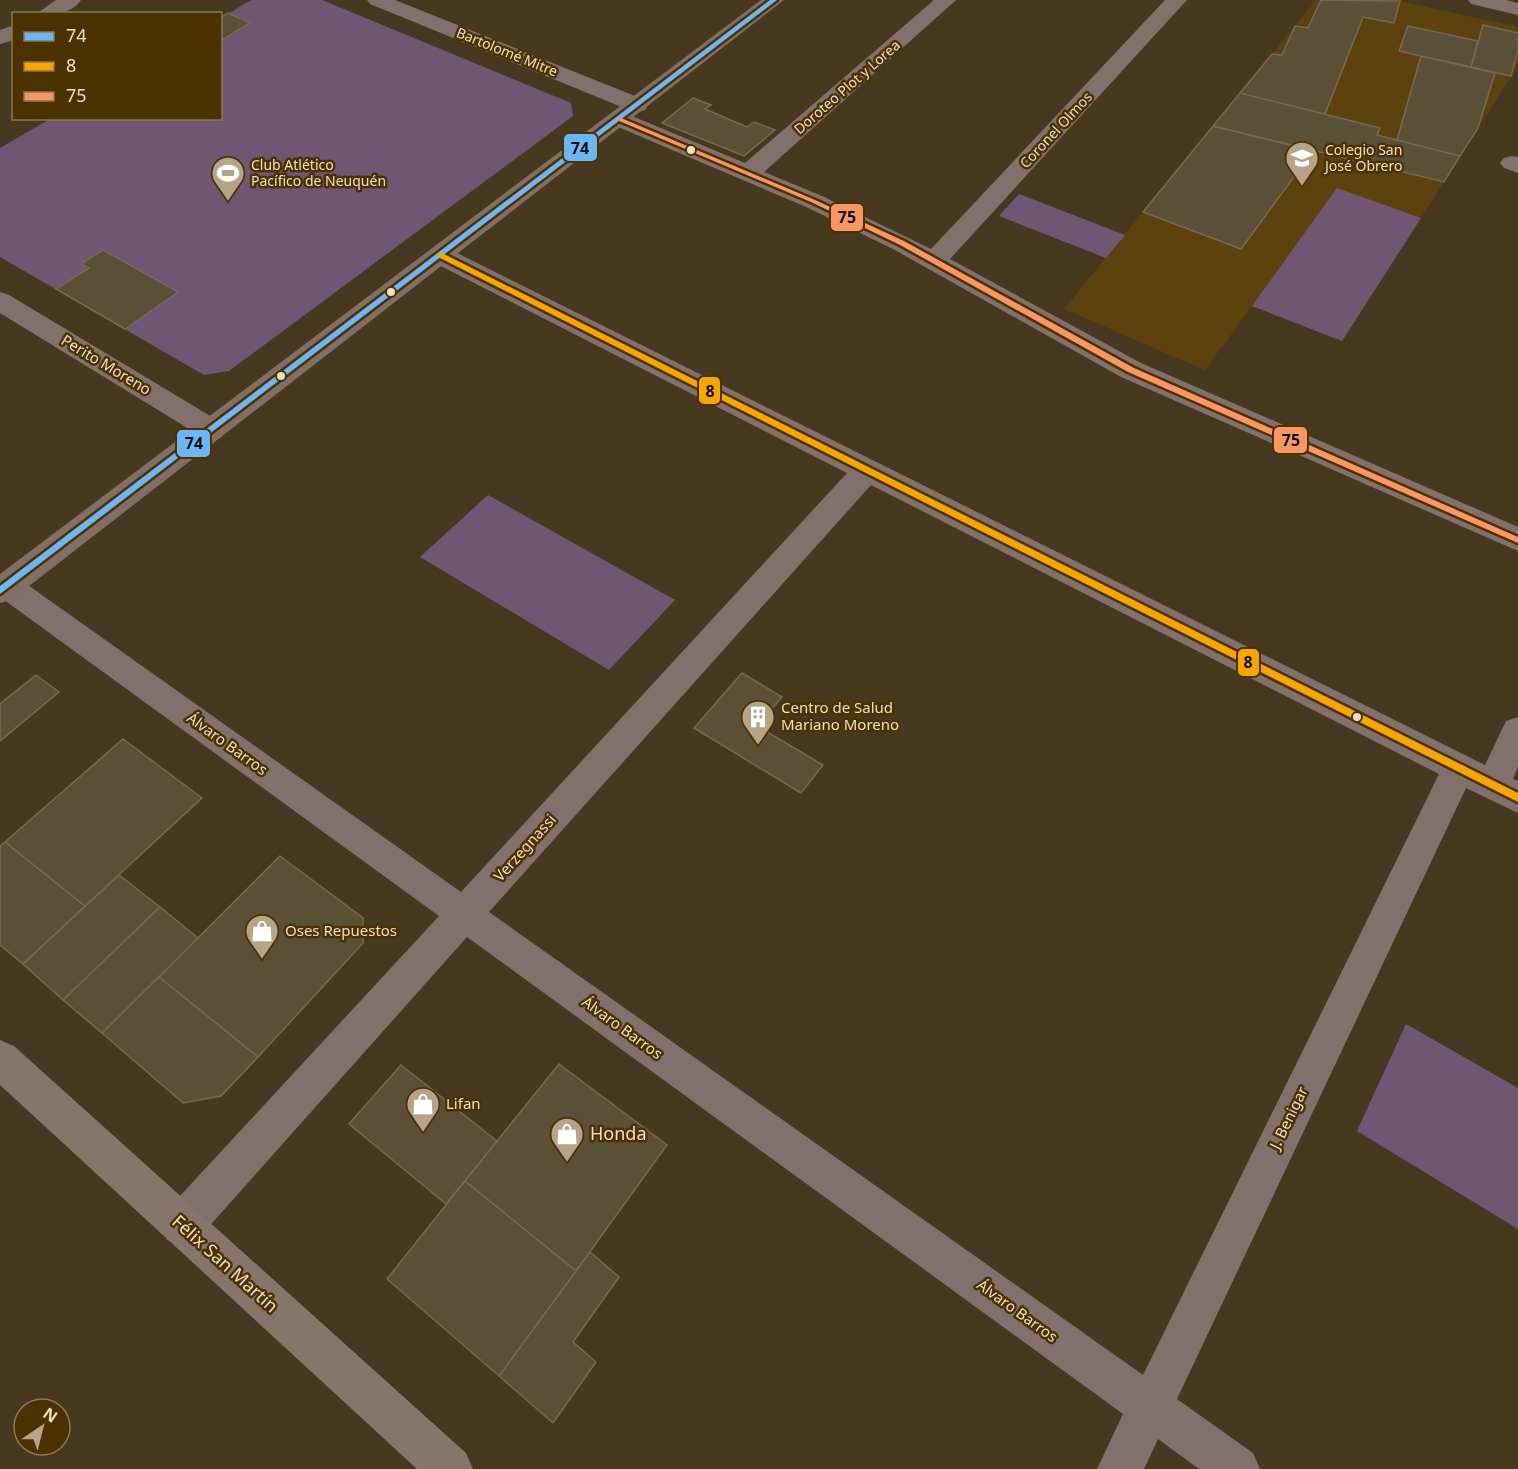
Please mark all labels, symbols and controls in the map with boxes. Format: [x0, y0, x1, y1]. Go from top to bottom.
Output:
legend [12, 12, 222, 120]
text: 74 [66, 23, 87, 47]
street label: Bartolomé Mitre [454, 23, 561, 81]
street label: Doroteo Plot y Lorea [790, 35, 904, 138]
text: 8 [66, 53, 76, 77]
text: 75 [66, 83, 87, 107]
street label: Coronel Olmos [1015, 87, 1096, 172]
line badge: 74 [563, 133, 598, 162]
text: 74 [571, 137, 589, 159]
school or university icon: Colegio San José Obrero [1284, 140, 1320, 187]
place label: Colegio San José Obrero [1323, 140, 1402, 175]
unlabelled marker [685, 144, 697, 156]
sports icon: Club Atlético Pacífico de Neuquén [210, 155, 246, 202]
place label: Club Atlético Pacífico de Neuquén [251, 155, 386, 190]
line badge: 75 [830, 203, 864, 232]
text: 75 [838, 206, 856, 228]
unlabelled marker [385, 286, 397, 298]
street label: Perito Moreno [58, 329, 155, 399]
unlabelled marker [275, 370, 287, 382]
line badge: 8 [698, 376, 721, 405]
text: 8 [705, 380, 715, 402]
line badge: 75 [1273, 426, 1308, 454]
line badge: 74 [176, 429, 211, 458]
text: 75 [1282, 429, 1300, 451]
text: 74 [185, 432, 203, 454]
line badge: 8 [1237, 648, 1260, 677]
text: 8 [1243, 651, 1253, 673]
place label: Centro de Salud Mariano Moreno [781, 697, 899, 734]
building icon: Centro de Salud Mariano Moreno [740, 699, 776, 746]
street label: Álvaro Barros [183, 707, 272, 779]
unlabelled marker [1351, 711, 1363, 723]
street label: Verzegnassi [489, 809, 560, 885]
shop icon: Oses Repuestos [244, 913, 280, 960]
place label: Oses Repuestos [285, 920, 397, 940]
street label: Álvaro Barros [578, 991, 667, 1063]
street label: J. Benigar [1264, 1083, 1312, 1154]
shop icon: Lifan [405, 1086, 441, 1133]
place label: Lifan [446, 1093, 481, 1113]
shop icon: Honda [549, 1116, 585, 1163]
place label: Honda [590, 1121, 647, 1145]
street label: Félix San Martín [168, 1209, 284, 1317]
street label: Álvaro Barros [973, 1274, 1062, 1346]
north arrow [12, 1397, 72, 1457]
text: N [39, 1402, 62, 1427]

